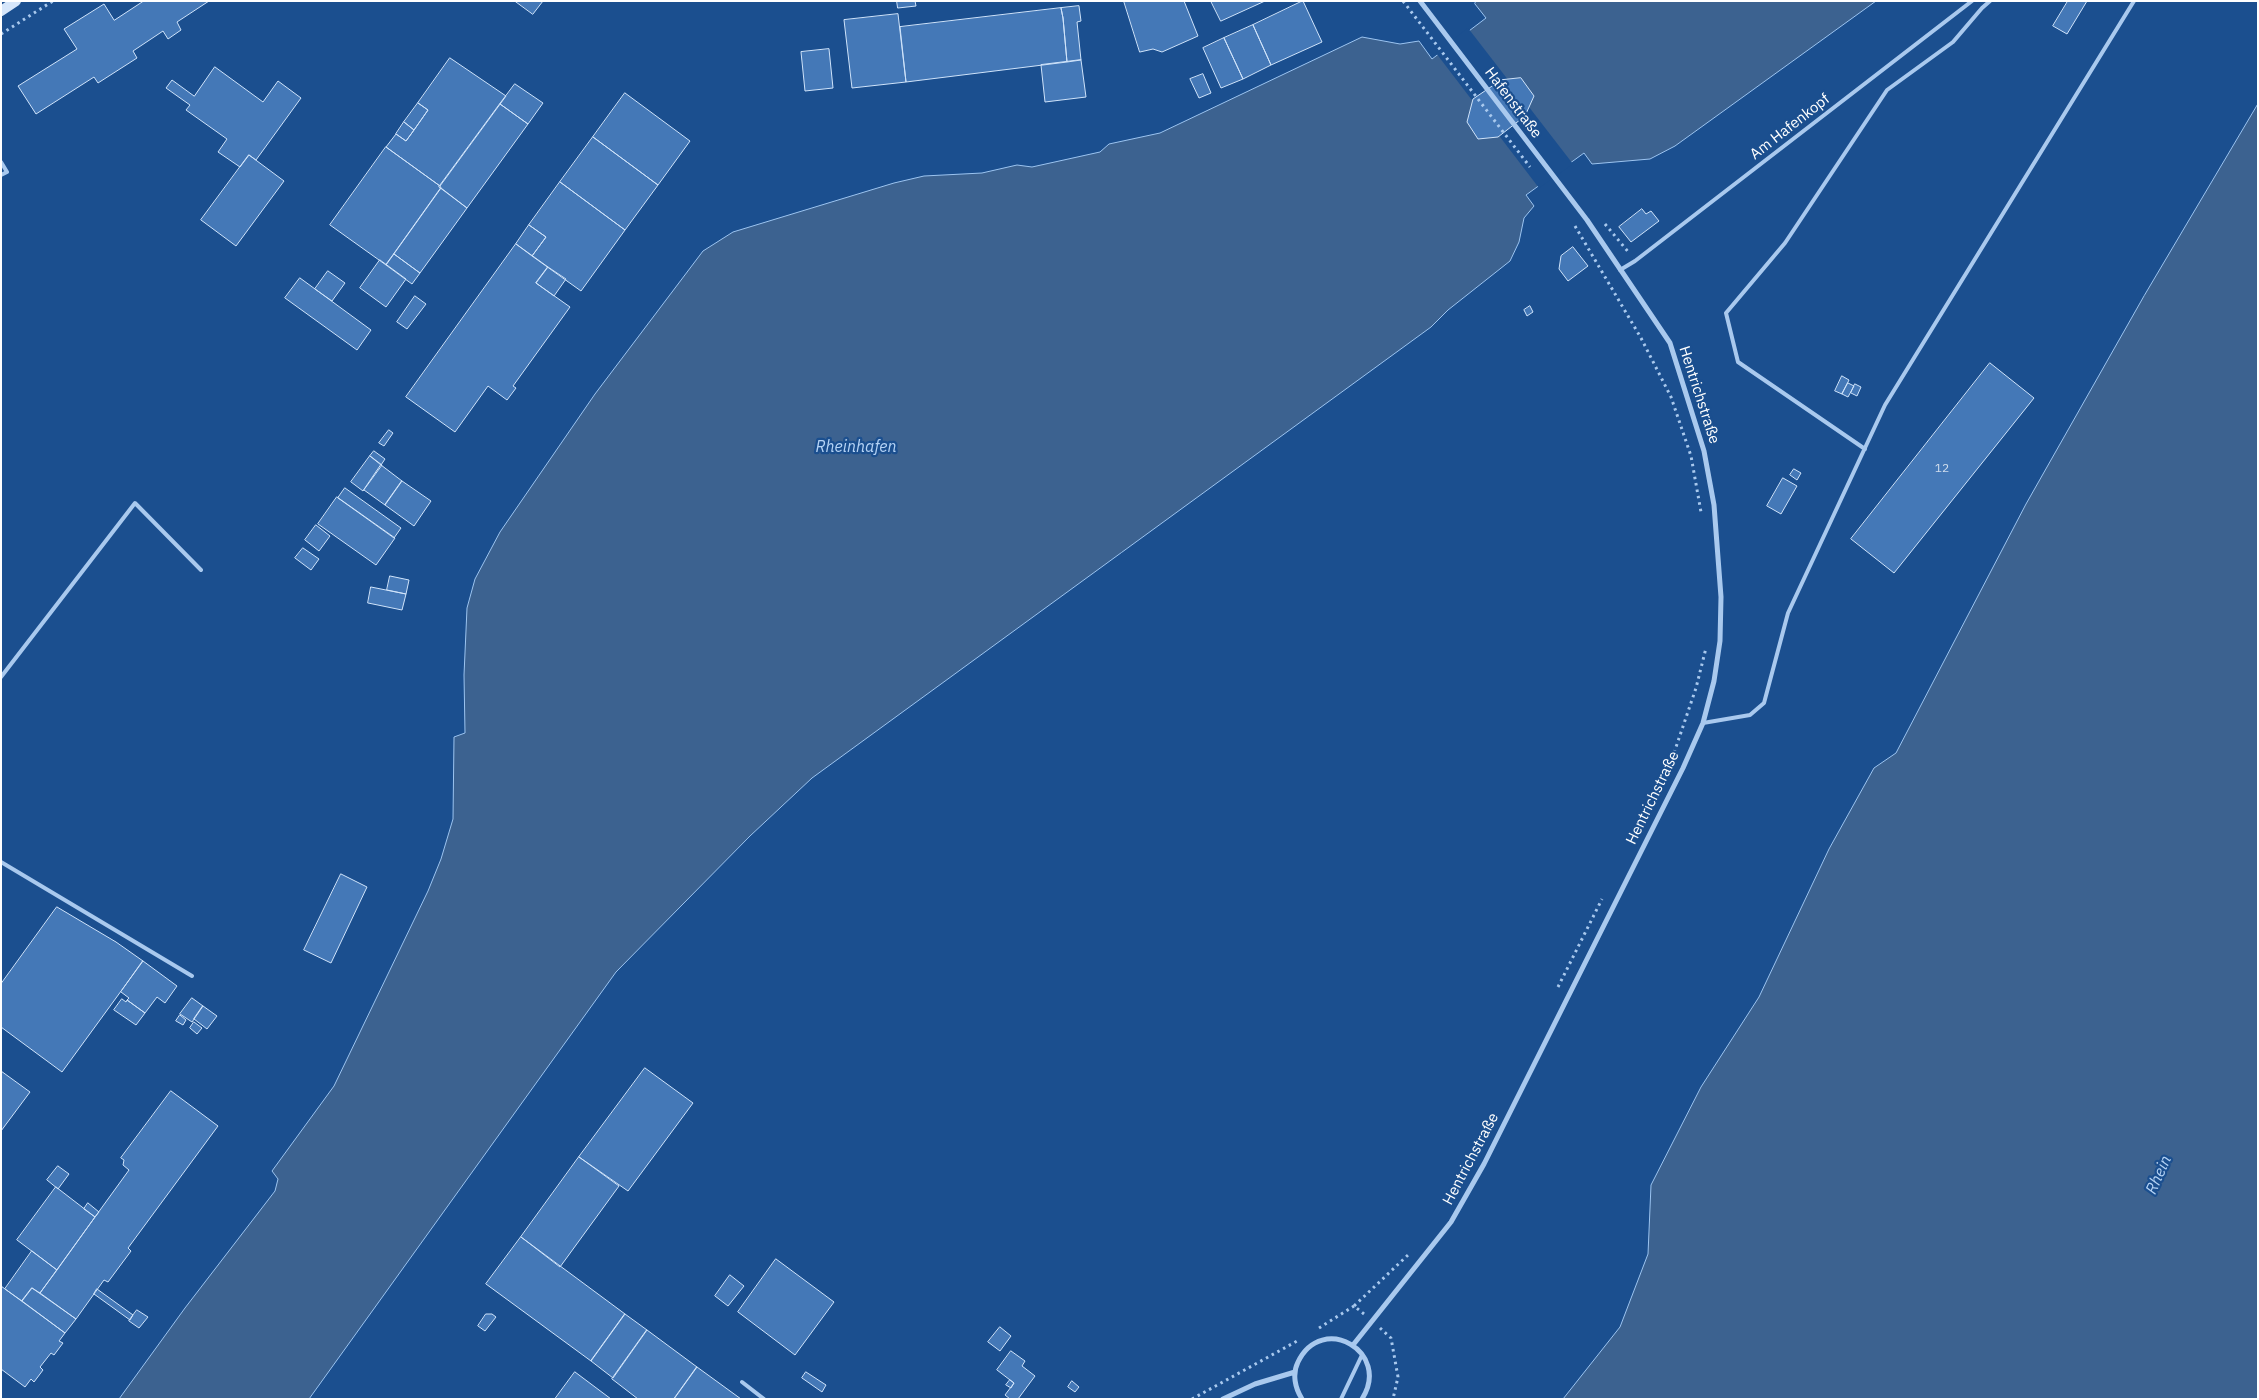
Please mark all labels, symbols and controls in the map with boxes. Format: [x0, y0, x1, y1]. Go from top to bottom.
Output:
street label: Hafenstraße [1481, 64, 1545, 142]
street label: Am Hafenkopf [1747, 90, 1833, 164]
street label: Hentrichstraße [1675, 344, 1723, 446]
water label: Rheinhafen [816, 437, 896, 457]
house number: 12 [1935, 462, 1949, 476]
street label: Hentrichstraße [1623, 748, 1683, 848]
street label: Hentrichstraße [1439, 1110, 1503, 1208]
water label: Rhein [2142, 1153, 2176, 1197]

